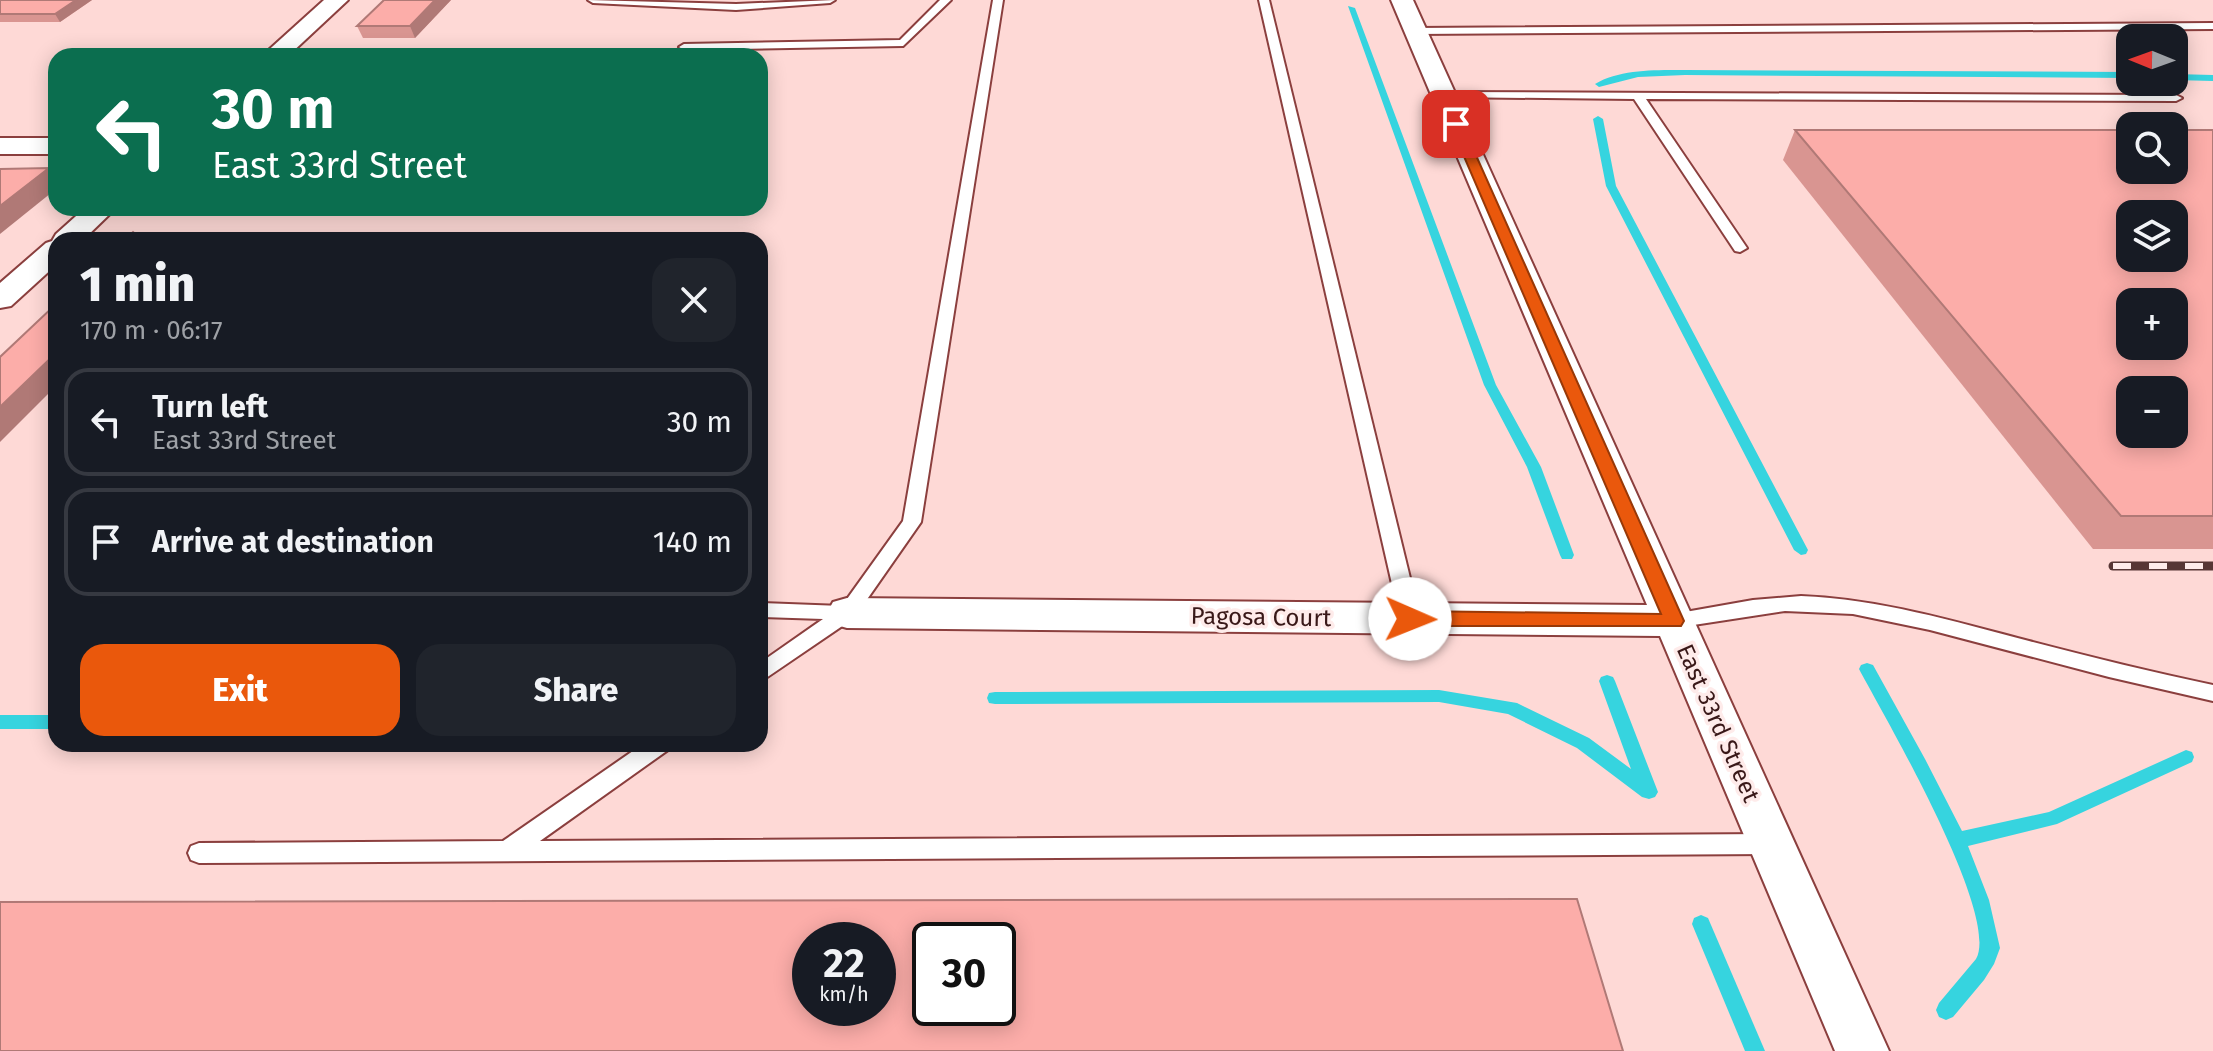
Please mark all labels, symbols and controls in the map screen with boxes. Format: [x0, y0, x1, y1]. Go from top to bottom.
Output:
north arrow [2116, 24, 2188, 96]
map controls [2116, 24, 2188, 448]
text: 30 m [212, 76, 334, 143]
icon: left [80, 80, 184, 184]
pin [1422, 90, 1490, 158]
icon: arrive [1434, 102, 1478, 146]
button: search [2116, 112, 2188, 184]
text: East 33rd Street [212, 144, 467, 188]
button: layers [2116, 200, 2188, 272]
text: 1 min [80, 256, 195, 314]
button: close [652, 258, 736, 342]
button: + [2116, 288, 2188, 360]
text: 170 m · 06:17 [80, 315, 223, 346]
button: − [2116, 376, 2188, 448]
text: Turn left [152, 389, 268, 425]
icon: left [84, 400, 128, 444]
text: 30 m [667, 404, 732, 440]
text: East 33rd Street [152, 425, 336, 456]
icon: arrive [84, 520, 128, 564]
text: Arrive at destination [152, 524, 434, 560]
text: 140 m [653, 524, 732, 560]
position arrow [1368, 577, 1452, 661]
street label: Pagosa Court [1190, 602, 1332, 632]
street label: East 33rd Street [1671, 640, 1765, 807]
button: Exit [80, 644, 400, 736]
button: Share [416, 644, 736, 736]
speed limit sign: 30 [912, 922, 1016, 1026]
text: 22 [823, 940, 865, 988]
text: km/h [819, 982, 869, 1006]

